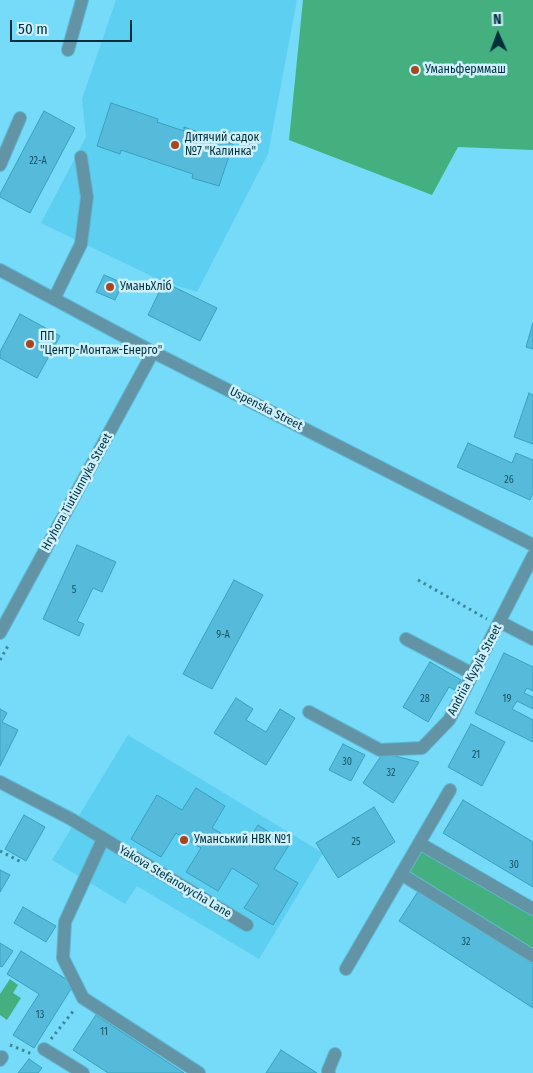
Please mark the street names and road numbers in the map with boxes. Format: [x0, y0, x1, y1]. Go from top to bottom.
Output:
street label: Uspenska Street [227, 385, 305, 433]
street label: Hryhora Tiutiunnyka Street [39, 431, 115, 553]
street label: Andriia Kyzyla Street [445, 622, 505, 718]
street label: Yakova Stefanovycha Lane [116, 843, 234, 921]

